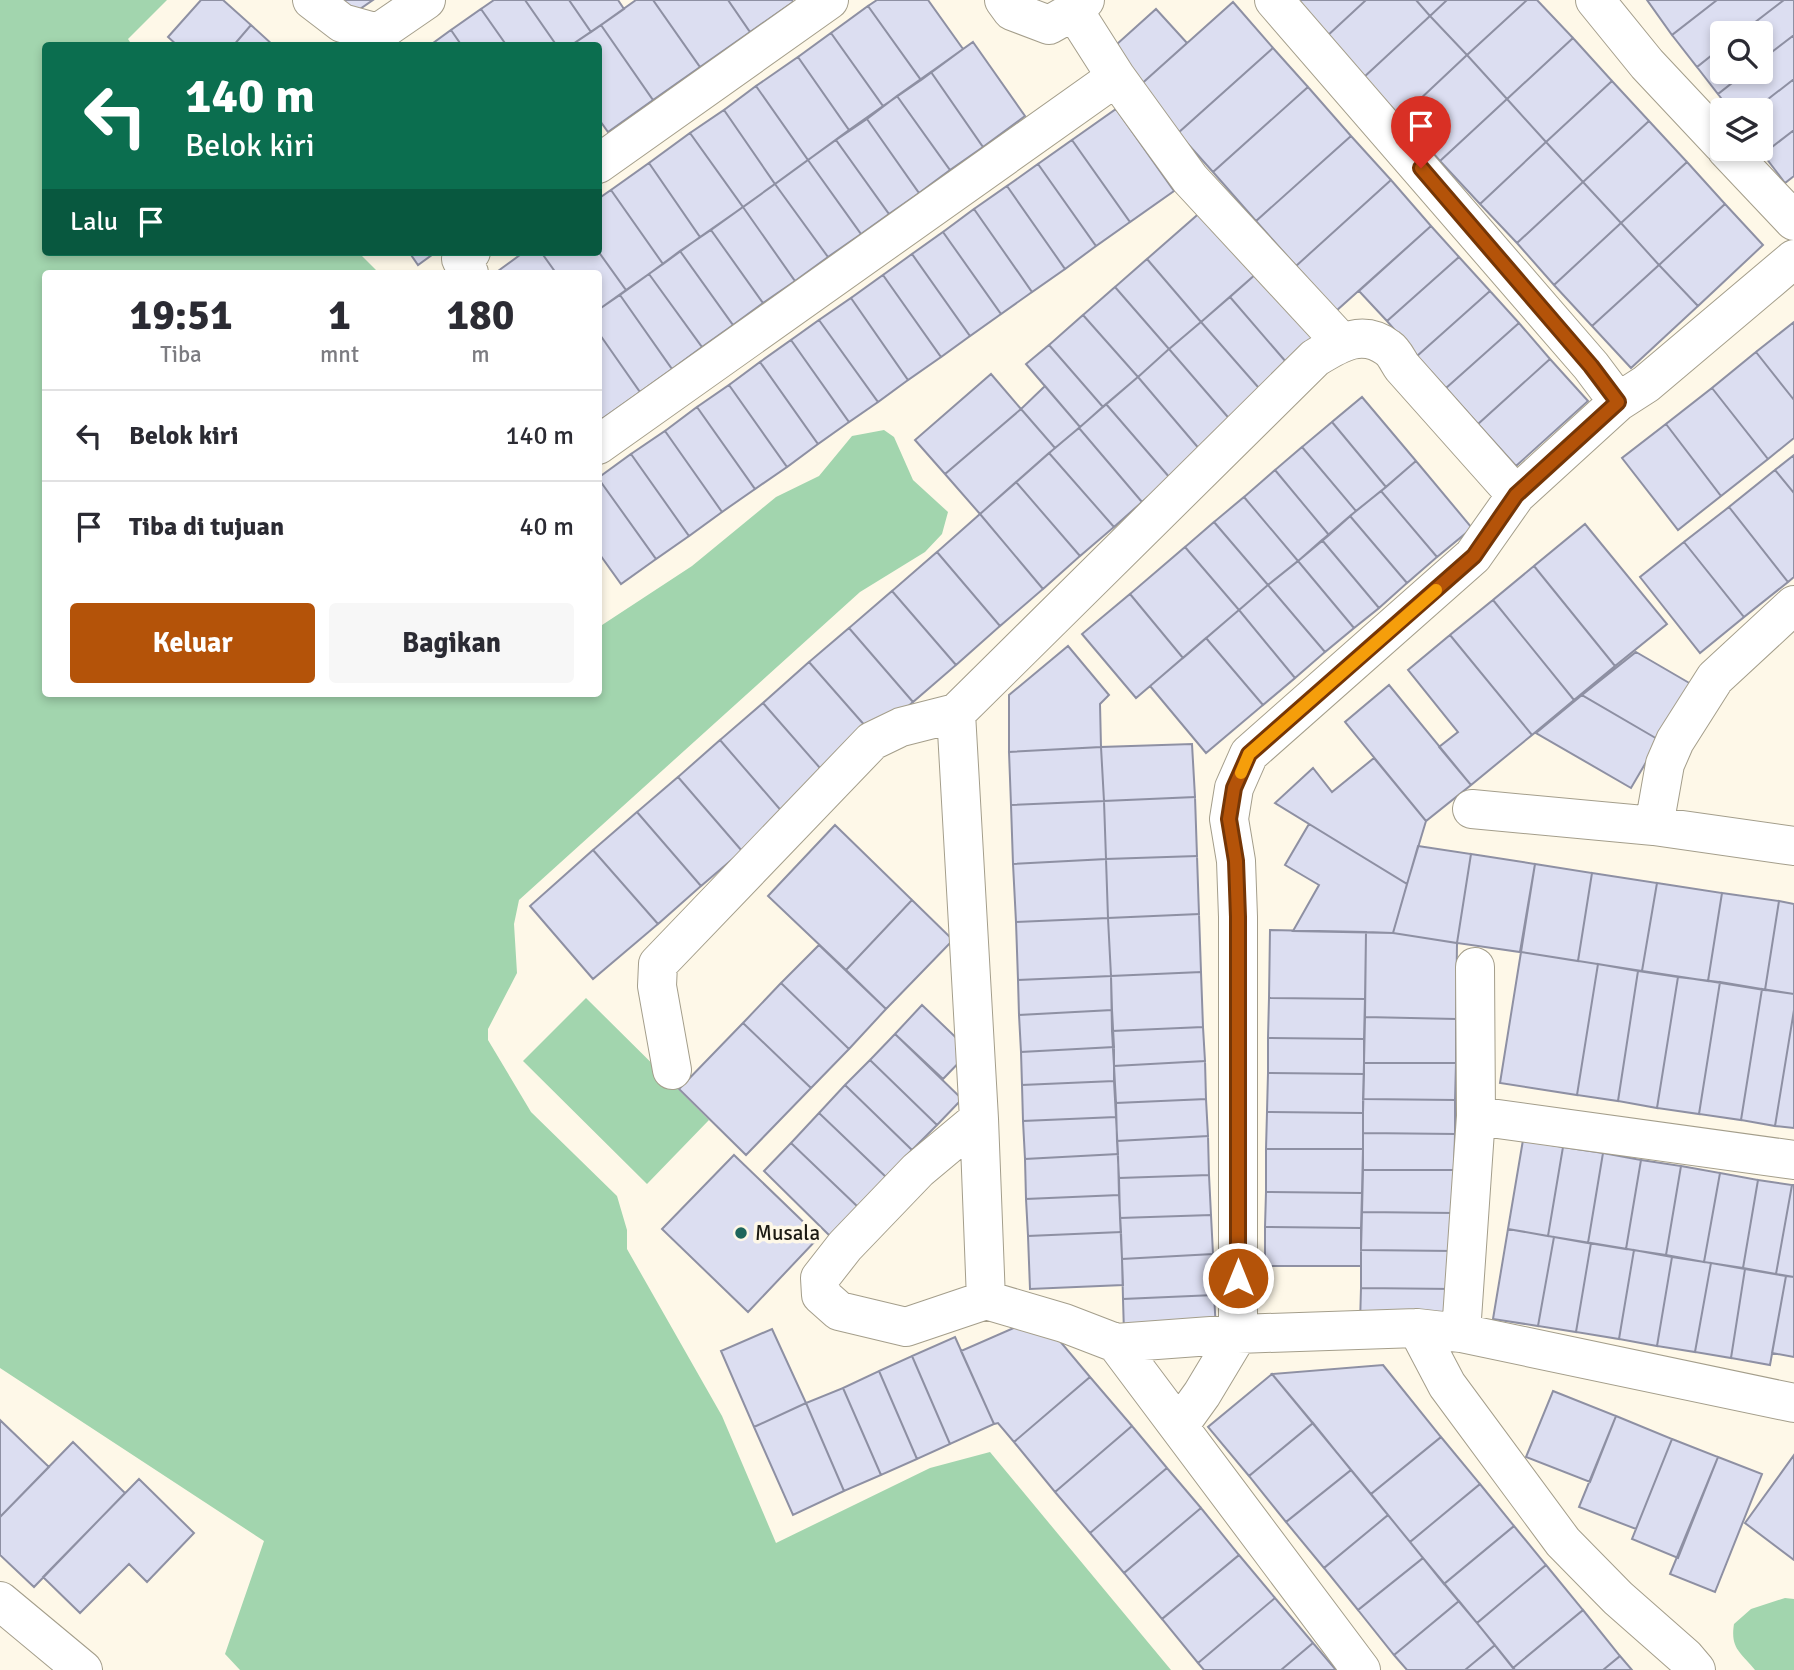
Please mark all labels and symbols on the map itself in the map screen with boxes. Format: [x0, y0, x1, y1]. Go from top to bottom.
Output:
pin [1391, 96, 1451, 168]
place label: Musala [755, 1220, 820, 1246]
marker: Musala [733, 1225, 749, 1241]
position arrow [1201, 1241, 1275, 1315]

